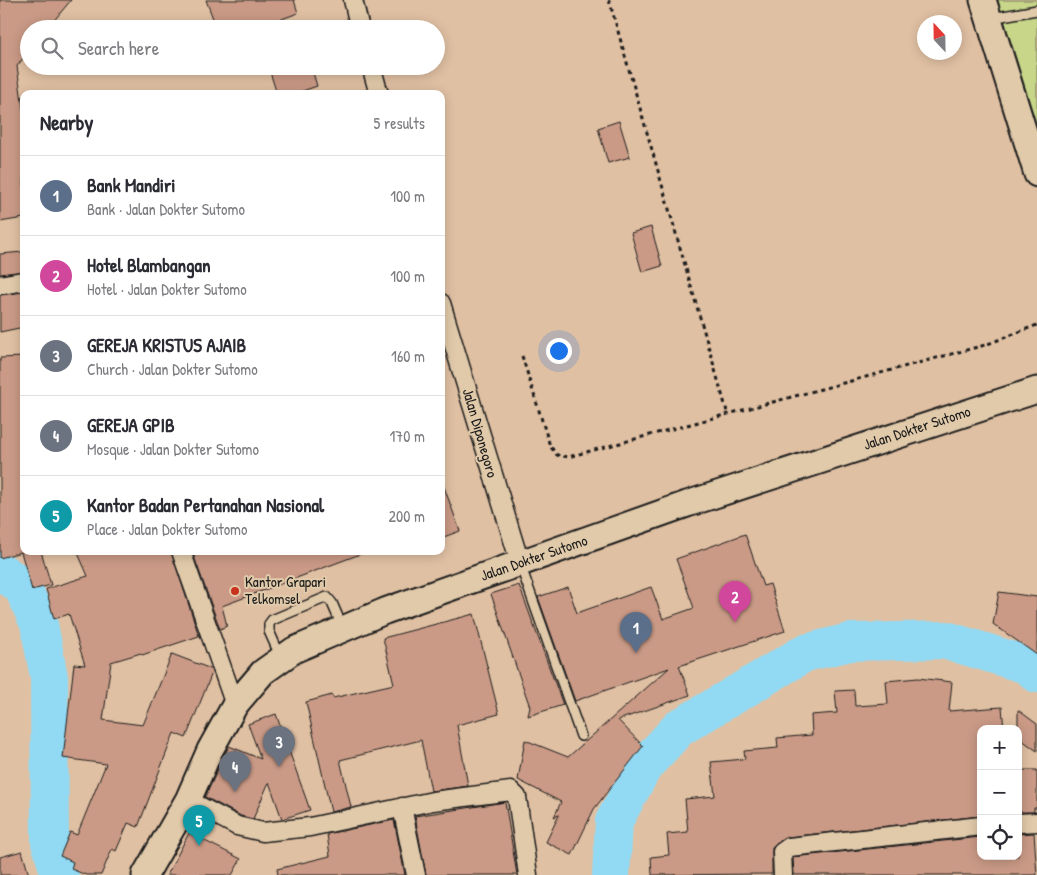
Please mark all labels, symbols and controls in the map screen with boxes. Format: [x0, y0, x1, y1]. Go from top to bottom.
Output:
north arrow [917, 15, 962, 60]
search box [20, 20, 445, 75]
icon: search [38, 34, 66, 62]
text: Search here [78, 35, 159, 61]
text: Nearby [40, 108, 93, 137]
text: 5 results [374, 112, 425, 134]
text: Bank Mandiri [87, 172, 176, 198]
text: 1 [53, 185, 59, 207]
text: 100 m [390, 185, 425, 207]
text: Bank · Jalan Dokter Sutomo [87, 198, 245, 220]
text: Hotel Blambangan [87, 252, 210, 278]
text: 2 [52, 265, 60, 287]
text: 100 m [390, 265, 425, 287]
text: Hotel · Jalan Dokter Sutomo [87, 278, 247, 300]
text: GEREJA KRISTUS AJAIB [87, 332, 246, 358]
your location [546, 338, 572, 364]
text: 3 [52, 345, 60, 367]
text: 160 m [391, 345, 425, 367]
text: Church · Jalan Dokter Sutomo [87, 358, 258, 380]
street label: Jalan Diponegoro [458, 386, 503, 480]
street label: Jalan Dokter Sutomo [861, 400, 973, 455]
text: GEREJA GPIB [87, 412, 175, 438]
text: 4 [53, 425, 59, 447]
text: 170 m [390, 425, 425, 447]
text: Mosque · Jalan Dokter Sutomo [87, 438, 259, 460]
text: Kantor Badan Pertanahan Nasional [87, 492, 324, 518]
text: 5 [53, 505, 59, 527]
text: 200 m [389, 505, 425, 527]
text: Place · Jalan Dokter Sutomo [87, 518, 247, 540]
street label: Jalan Dokter Sutomo [478, 529, 590, 586]
place label: Kantor Grapari Telkomsel [245, 571, 326, 609]
pin: 2 [719, 581, 751, 622]
marker: Kantor Grapari Telkomsel [229, 585, 241, 597]
pin: 1 [620, 612, 652, 653]
map controls [977, 725, 1022, 860]
button: + [977, 725, 1022, 770]
pin: 3 [263, 726, 295, 767]
pin: 4 [219, 751, 251, 792]
button: − [977, 770, 1022, 815]
pin: 5 [183, 805, 215, 846]
button: locate [977, 815, 1022, 860]

